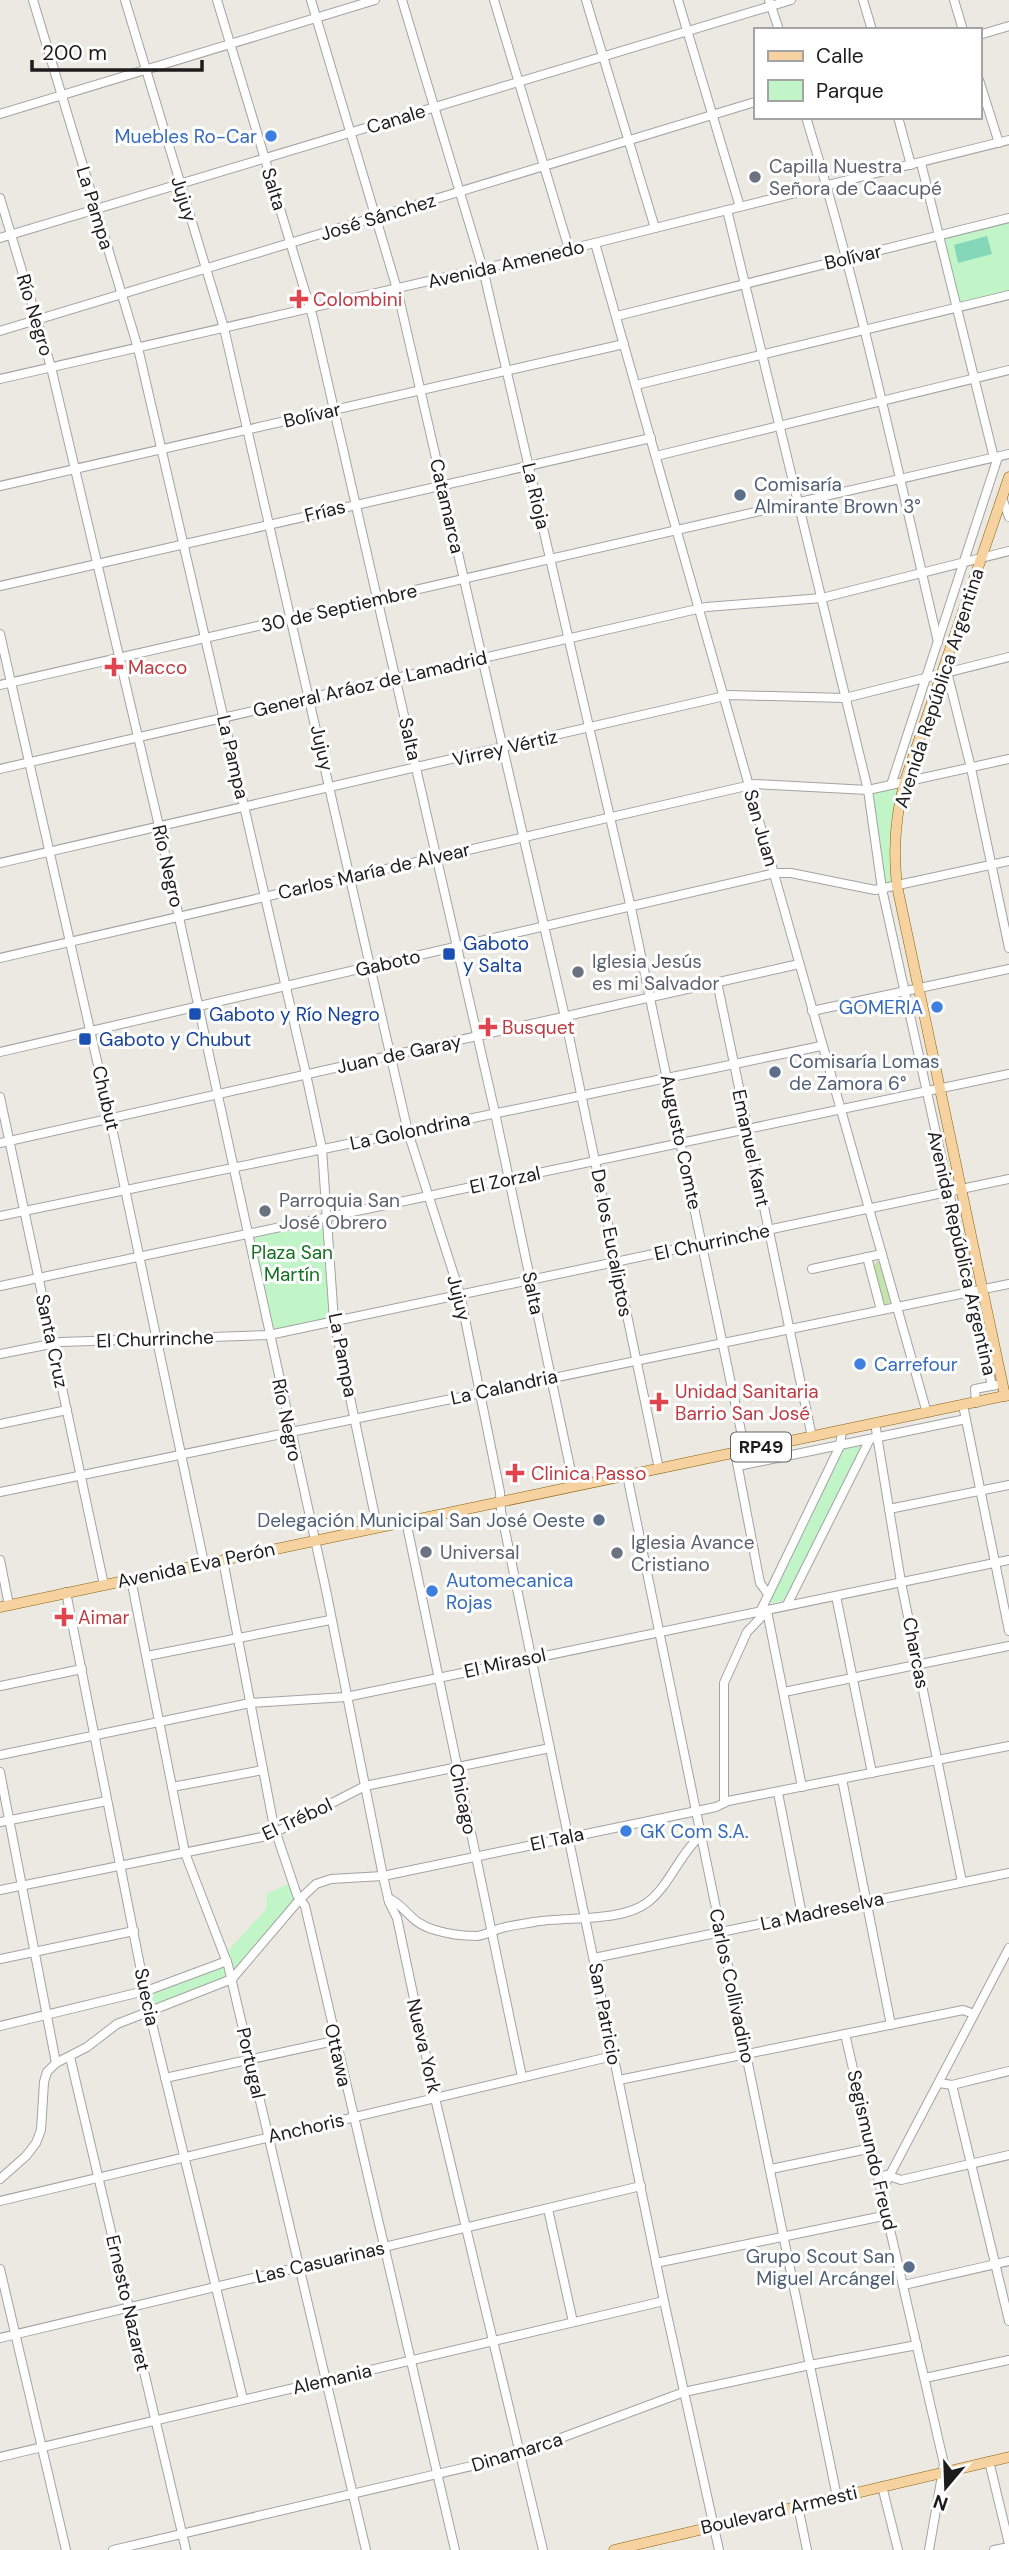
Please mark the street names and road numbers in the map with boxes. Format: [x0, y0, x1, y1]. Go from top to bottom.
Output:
street label: Canale [364, 98, 428, 140]
street label: La Pampa [71, 163, 119, 253]
street label: Salta [256, 165, 292, 213]
street label: Jujuy [165, 173, 203, 225]
street label: José Sánchez [317, 188, 439, 246]
street label: Avenida Amenedo [425, 234, 587, 294]
street label: Bolívar [822, 238, 884, 276]
street label: Río Negro [11, 271, 59, 359]
street label: Bolívar [281, 396, 343, 434]
street label: Catamarca [424, 456, 470, 556]
street label: La Rioja [516, 460, 556, 532]
street label: Frías [302, 494, 348, 528]
street label: Avenida República Argentina [888, 565, 990, 811]
street label: 30 de Septiembre [259, 578, 419, 638]
street label: General Aráoz de Lamadrid [251, 645, 489, 723]
street label: La Pampa [211, 713, 255, 801]
street label: Salta [393, 715, 427, 763]
street label: Jujuy [305, 723, 340, 774]
street label: Virrey Vértiz [450, 724, 560, 772]
street label: San Juan [738, 787, 784, 869]
street label: Río Negro [146, 822, 190, 910]
street label: Carlos María de Alvear [276, 837, 472, 905]
street label: Gaboto [353, 943, 423, 983]
street label: Juan de Garay [334, 1028, 464, 1079]
street label: Chubut [86, 1063, 126, 1133]
street label: Augusto Comte [655, 1072, 707, 1212]
street label: Emanuel Kant [726, 1087, 776, 1209]
street label: La Golondrina [348, 1106, 472, 1156]
street label: Avenida República Argentina [922, 1128, 1002, 1378]
street label: El Zorzal [467, 1160, 543, 1200]
street label: De los Eucaliptos [585, 1167, 639, 1319]
street label: El Churrinche [652, 1218, 772, 1266]
street label: Salta [516, 1269, 550, 1317]
street label: Jujuy [441, 1272, 477, 1324]
street label: Santa Cruz [30, 1292, 74, 1390]
street label: La Pampa [323, 1311, 363, 1399]
street label: El Churrinche [96, 1324, 214, 1354]
street label: La Calandria [448, 1363, 560, 1411]
street label: Río Negro [266, 1376, 308, 1464]
road number: RP49 [731, 1432, 791, 1462]
street label: Avenida Eva Perón [115, 1536, 277, 1594]
street label: Charcas [897, 1615, 935, 1691]
street label: El Mirasol [462, 1642, 548, 1684]
street label: Chicago [443, 1761, 483, 1837]
street label: El Trébol [258, 1792, 336, 1846]
street label: El Tala [528, 1821, 586, 1857]
street label: La Madreselva [758, 1886, 886, 1936]
street label: Carlos Collivadino [703, 1906, 761, 2066]
street label: San Patricio [583, 1961, 627, 2067]
street label: Suecia [129, 1966, 165, 2028]
street label: Nueva York [401, 1996, 447, 2096]
street label: Ottawa [319, 2021, 357, 2089]
street label: Portugal [231, 2025, 271, 2101]
street label: Segismundo Freud [841, 2067, 903, 2233]
street label: Anchoris [265, 2107, 347, 2149]
street label: Ernesto Nazaret [100, 2232, 156, 2374]
street label: Las Casuarinas [253, 2235, 387, 2289]
street label: Alemania [290, 2358, 374, 2400]
street label: Dinamarca [468, 2426, 566, 2478]
street label: Boulevard Armesti [698, 2480, 860, 2540]

